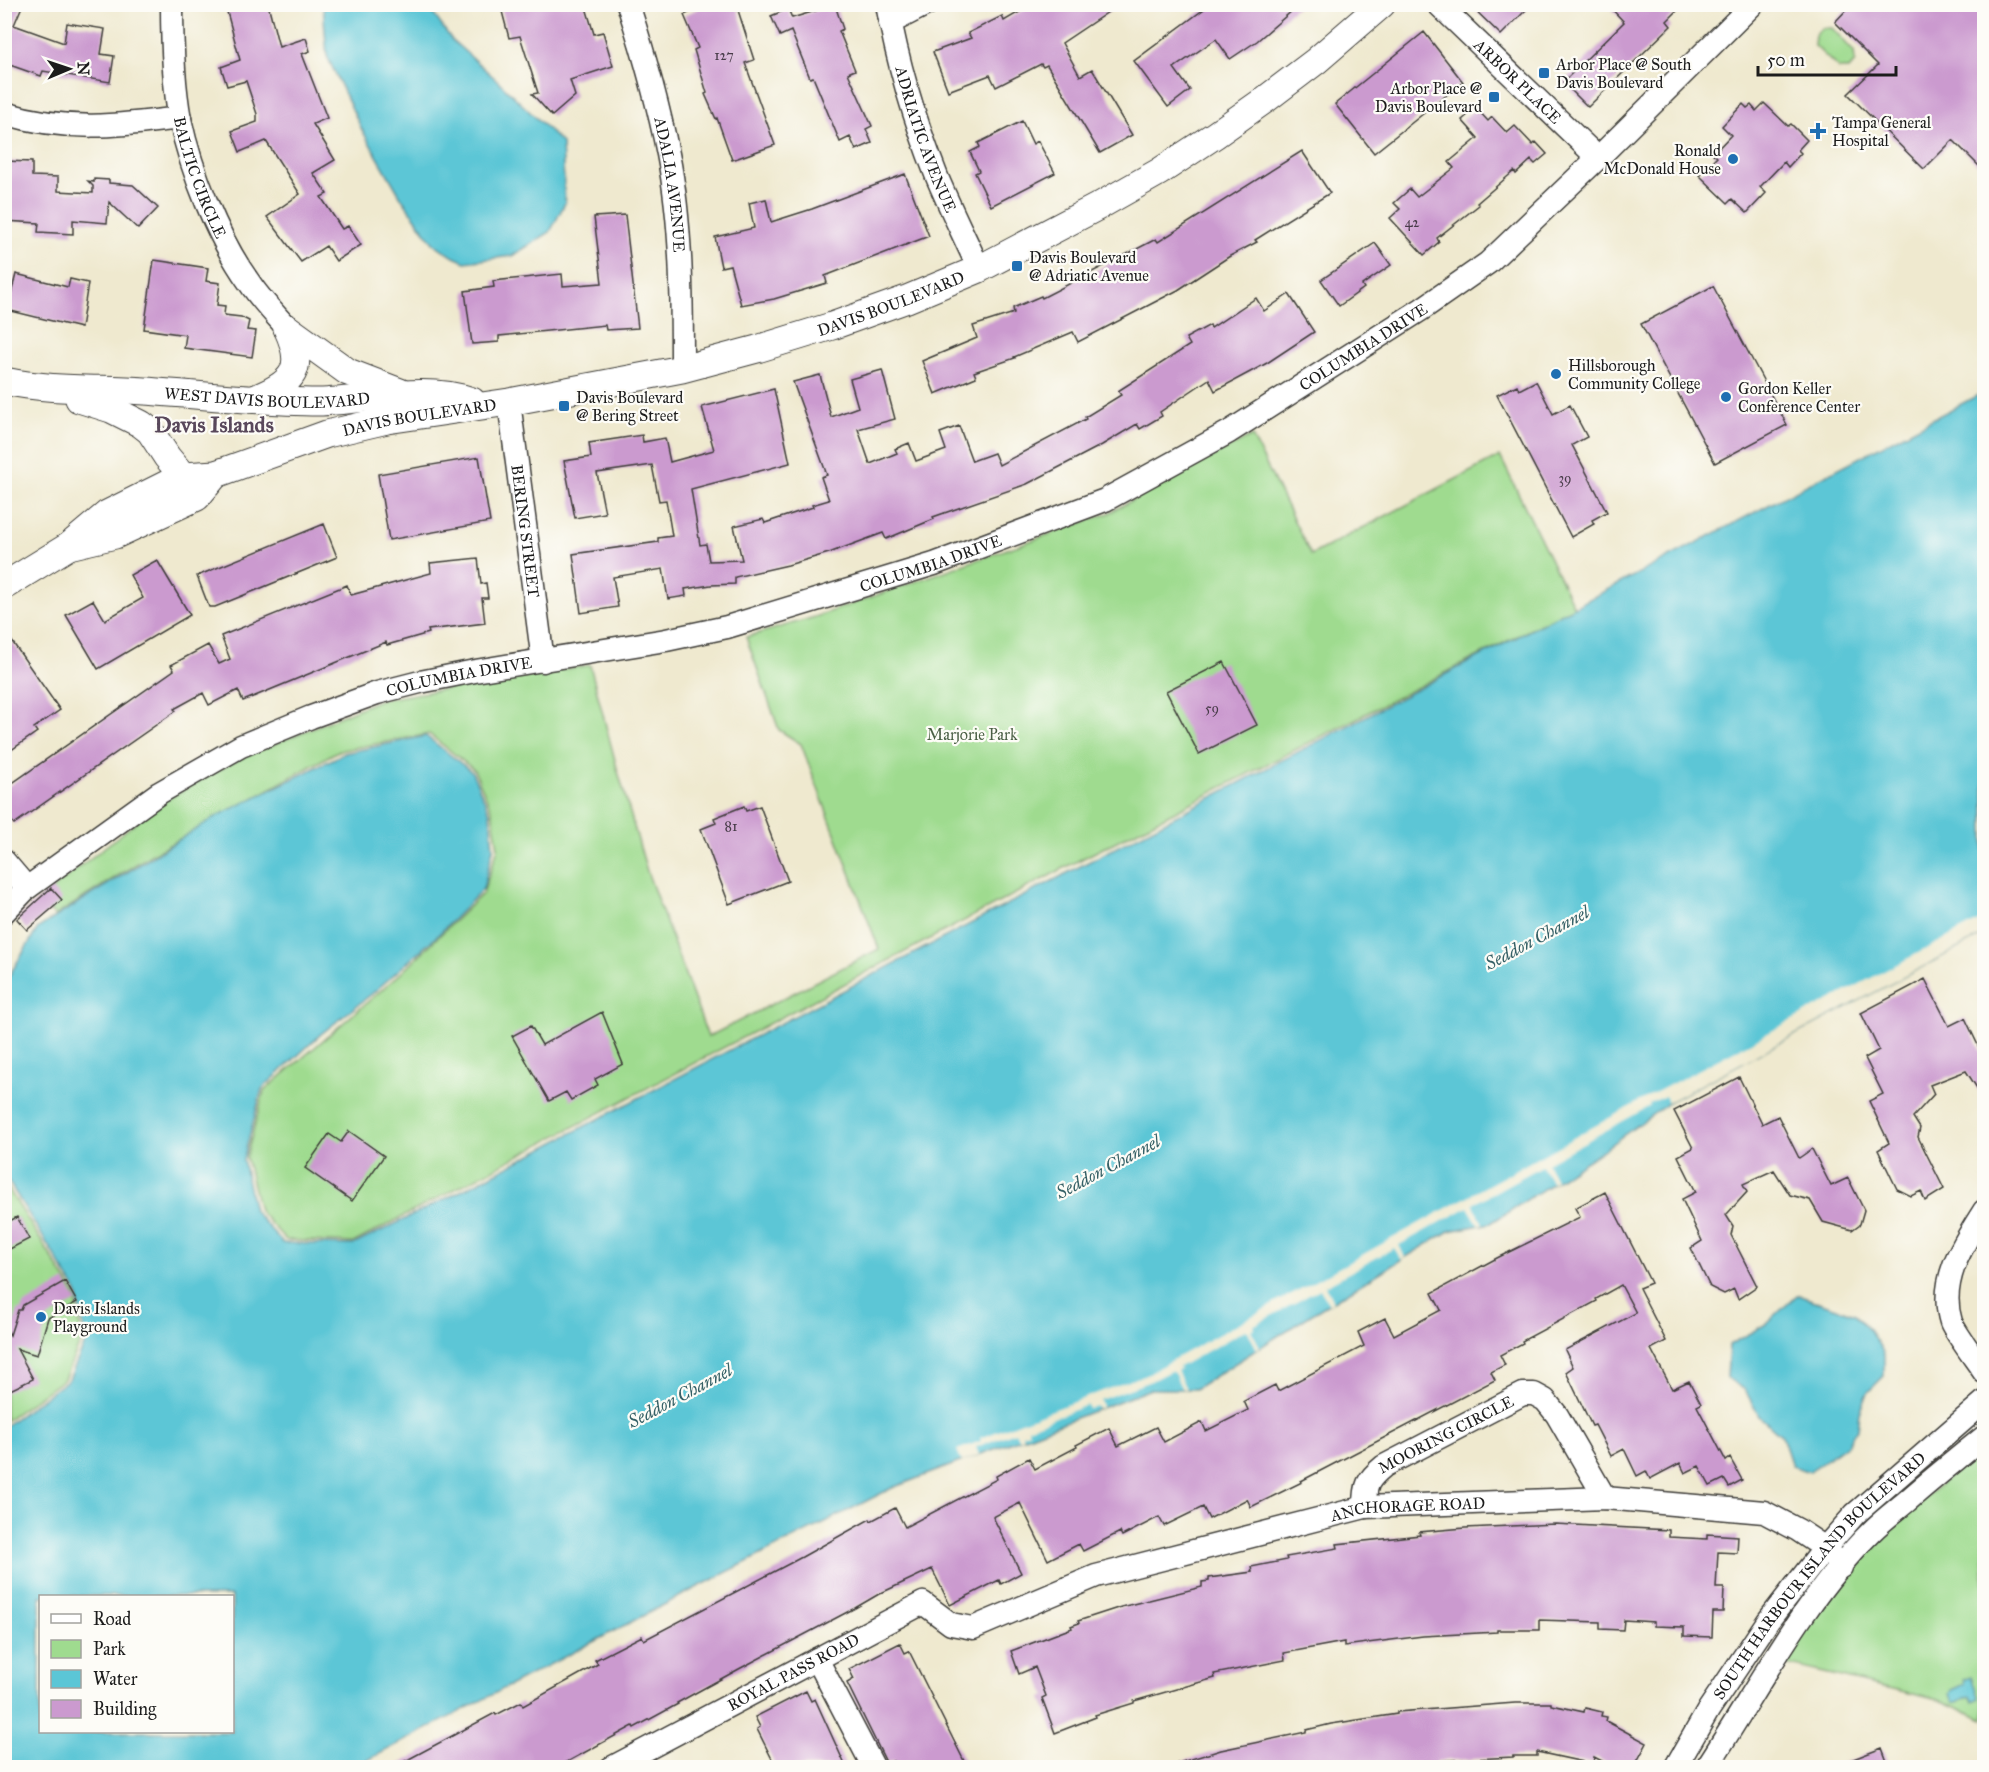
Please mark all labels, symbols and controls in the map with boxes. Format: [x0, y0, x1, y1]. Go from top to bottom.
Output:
street label: ARBOR PLACE [1469, 34, 1565, 128]
north arrow [39, 39, 99, 99]
scale bar [1758, 39, 1896, 77]
house number: 127 [714, 47, 734, 64]
text: 50 m [1767, 49, 1805, 71]
place label: Arbor Place @ South Davis Boulevard [1555, 55, 1692, 92]
text: N [74, 61, 93, 76]
street label: ADRIATIC AVENUE [891, 63, 960, 215]
marker: Arbor Place @ South Davis Boulevard [1537, 66, 1551, 80]
place label: Arbor Place @ Davis Boulevard [1375, 79, 1482, 116]
marker: Arbor Place @ Davis Boulevard [1487, 90, 1501, 104]
place label: Tampa General Hospital [1832, 113, 1932, 150]
street label: ADALIA AVENUE [650, 114, 689, 253]
street label: BALTIC CIRCLE [170, 115, 230, 241]
marker: Tampa General Hospital [1809, 122, 1827, 140]
place label: Ronald McDonald House [1603, 141, 1721, 178]
marker: Ronald McDonald House [1726, 152, 1740, 166]
house number: 42 [1405, 214, 1419, 231]
place label: Davis Boulevard @ Adriatic Avenue [1029, 248, 1149, 285]
marker: Davis Boulevard @ Adriatic Avenue [1010, 259, 1024, 273]
street label: DAVIS BOULEVARD [815, 267, 967, 340]
street label: COLUMBIA DRIVE [1296, 299, 1431, 395]
place label: Hillsborough Community College [1568, 356, 1701, 394]
marker: Hillsborough Community College [1549, 367, 1563, 381]
place label: Gordon Keller Conference Center [1738, 379, 1860, 416]
street label: WEST DAVIS BOULEVARD [164, 383, 371, 412]
place label: Davis Boulevard @ Bering Street [576, 388, 683, 426]
marker: Gordon Keller Conference Center [1719, 390, 1733, 404]
street label: DAVIS BOULEVARD [341, 395, 498, 440]
marker: Davis Boulevard @ Bering Street [557, 399, 571, 413]
district label: Davis Islands [154, 411, 274, 438]
street label: BERING STREET [507, 463, 544, 599]
house number: 39 [1558, 470, 1572, 487]
street label: COLUMBIA DRIVE [857, 531, 1004, 596]
street label: COLUMBIA DRIVE [384, 653, 533, 700]
house number: 59 [1205, 700, 1219, 717]
park label: Marjorie Park [927, 725, 1018, 744]
house number: 81 [725, 818, 738, 835]
water label: Seddon Channel [1480, 900, 1595, 975]
water label: Seddon Channel [1051, 1129, 1166, 1204]
place label: Davis Islands Playground [53, 1299, 140, 1337]
marker: Davis Islands Playground [34, 1310, 48, 1324]
water label: Seddon Channel [623, 1358, 738, 1433]
street label: MOORING CIRCLE [1375, 1392, 1517, 1478]
street label: SOUTH HARBOUR ISLAND BOULEVARD [1709, 1448, 1930, 1703]
street label: ANCHORAGE ROAD [1328, 1494, 1485, 1526]
legend [39, 1595, 234, 1733]
text: Road [93, 1608, 131, 1630]
street label: ROYAL PASS ROAD [724, 1630, 862, 1715]
text: Park [93, 1638, 126, 1660]
text: Water [93, 1668, 138, 1690]
text: Building [93, 1698, 157, 1721]

